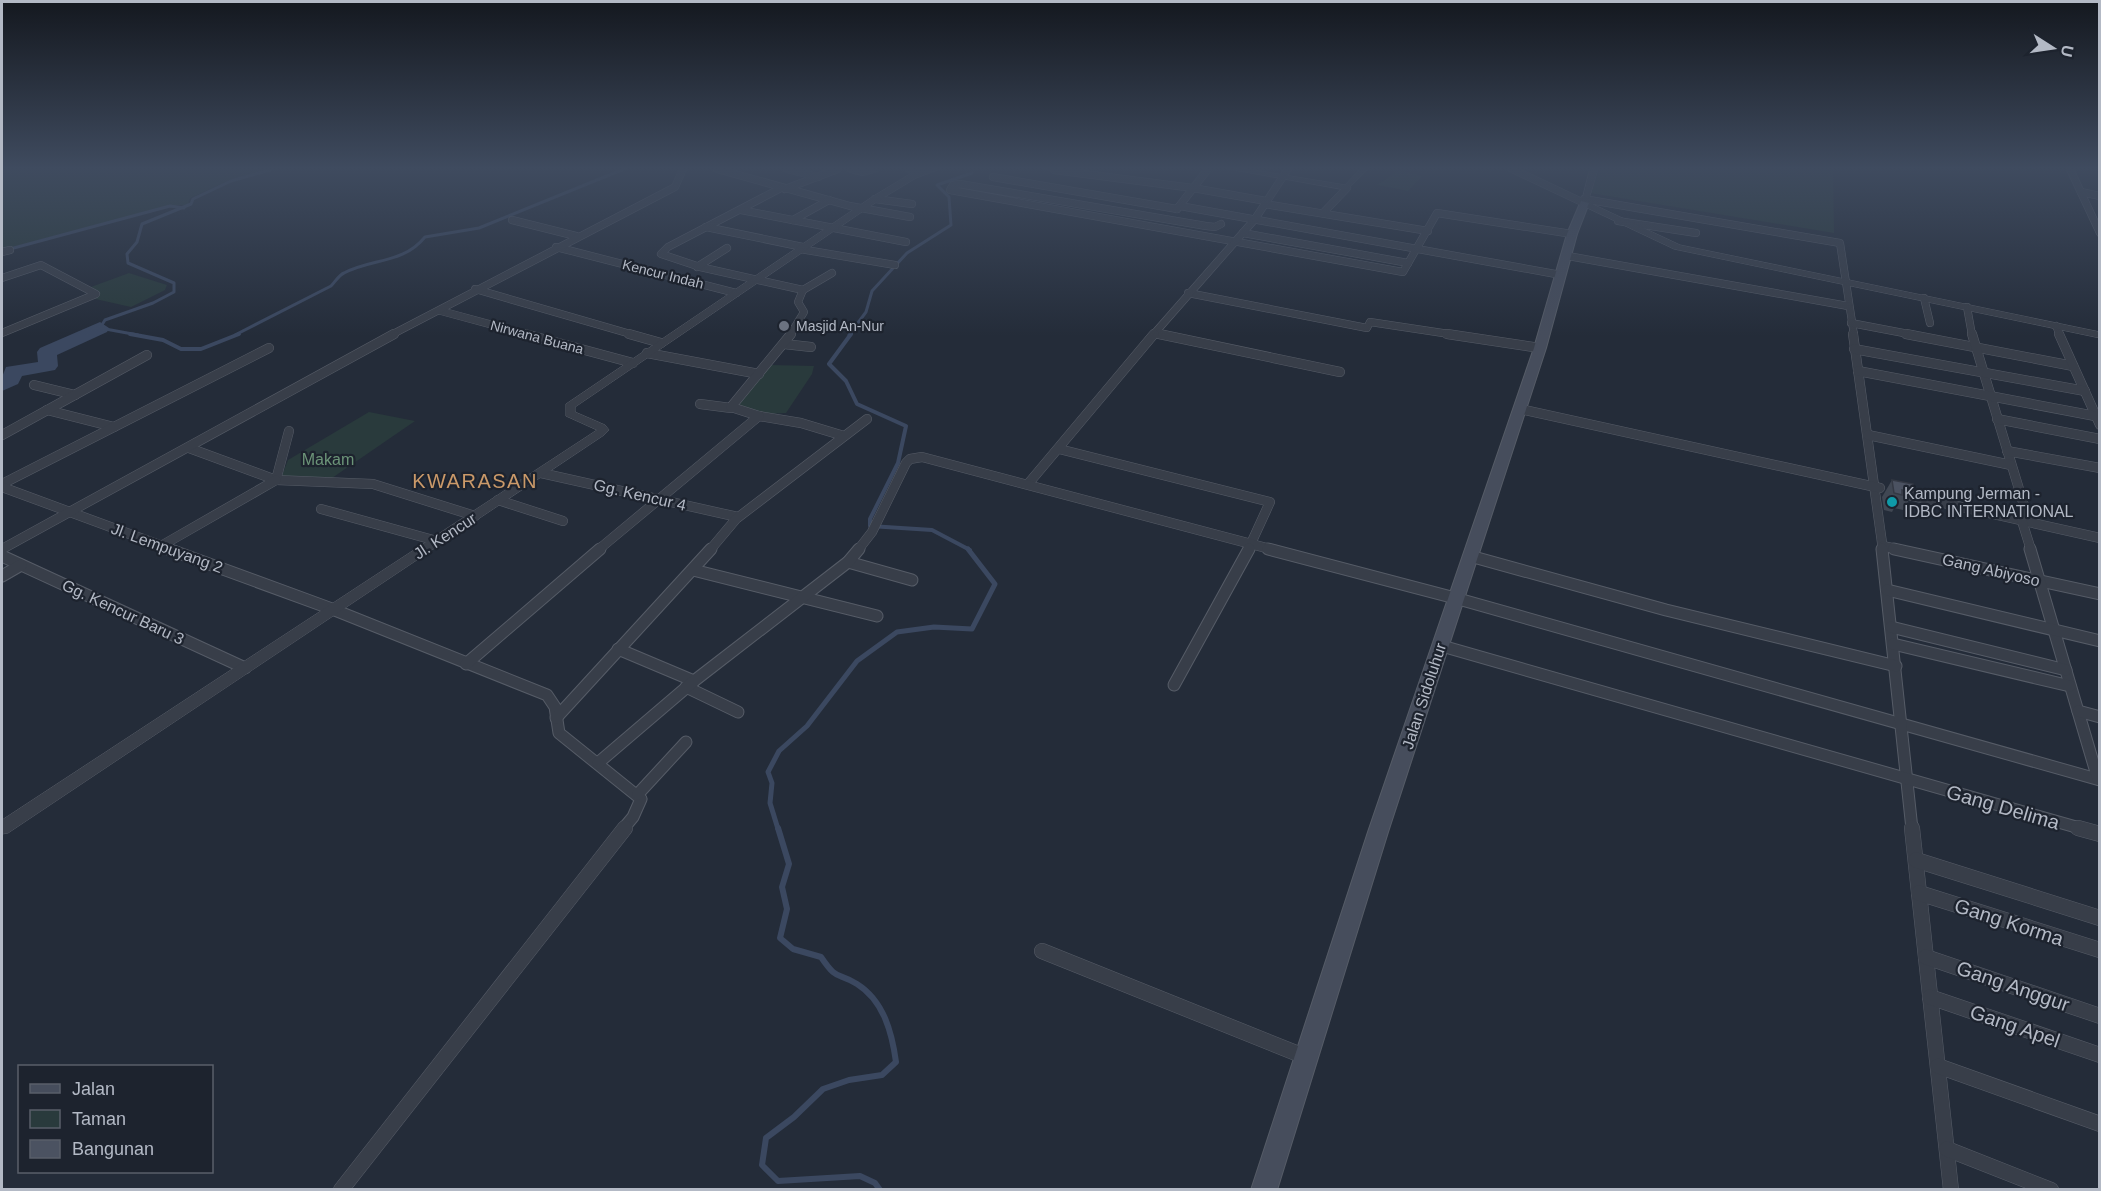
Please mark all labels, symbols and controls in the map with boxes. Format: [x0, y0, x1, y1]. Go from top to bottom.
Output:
north arrow [2023, 18, 2083, 78]
text: U [2058, 44, 2077, 58]
street label: Kencur Indah [621, 256, 705, 292]
street label: Nirwana Buana [489, 317, 586, 357]
place label: Masjid An-Nur [796, 318, 884, 334]
marker: Masjid An-Nur [777, 319, 791, 333]
park label: Makam [302, 451, 354, 468]
district label: KWARASAN [412, 470, 538, 492]
street label: Gg. Kencur 4 [592, 476, 688, 514]
place label: Kampung Jerman - IDBC INTERNATIONAL [1904, 485, 2074, 520]
marker: Kampung Jerman - IDBC INTERNATIONAL [1885, 495, 1899, 509]
street label: Jl. Kencur [411, 509, 480, 563]
street label: Jl. Lempuyang 2 [109, 520, 225, 576]
street label: Gang Abiyoso [1941, 551, 2042, 590]
street label: Gg. Kencur Baru 3 [59, 576, 187, 648]
street label: Jalan Sidoluhur [1399, 640, 1449, 751]
street label: Gang Delima [1944, 780, 2063, 834]
street label: Gang Korma [1952, 894, 2067, 950]
street label: Gang Anggur [1954, 956, 2073, 1016]
street label: Gang Apel [1967, 1000, 2063, 1052]
legend [18, 1065, 213, 1173]
text: Jalan [72, 1079, 115, 1099]
text: Taman [72, 1109, 126, 1129]
text: Bangunan [72, 1139, 154, 1159]

